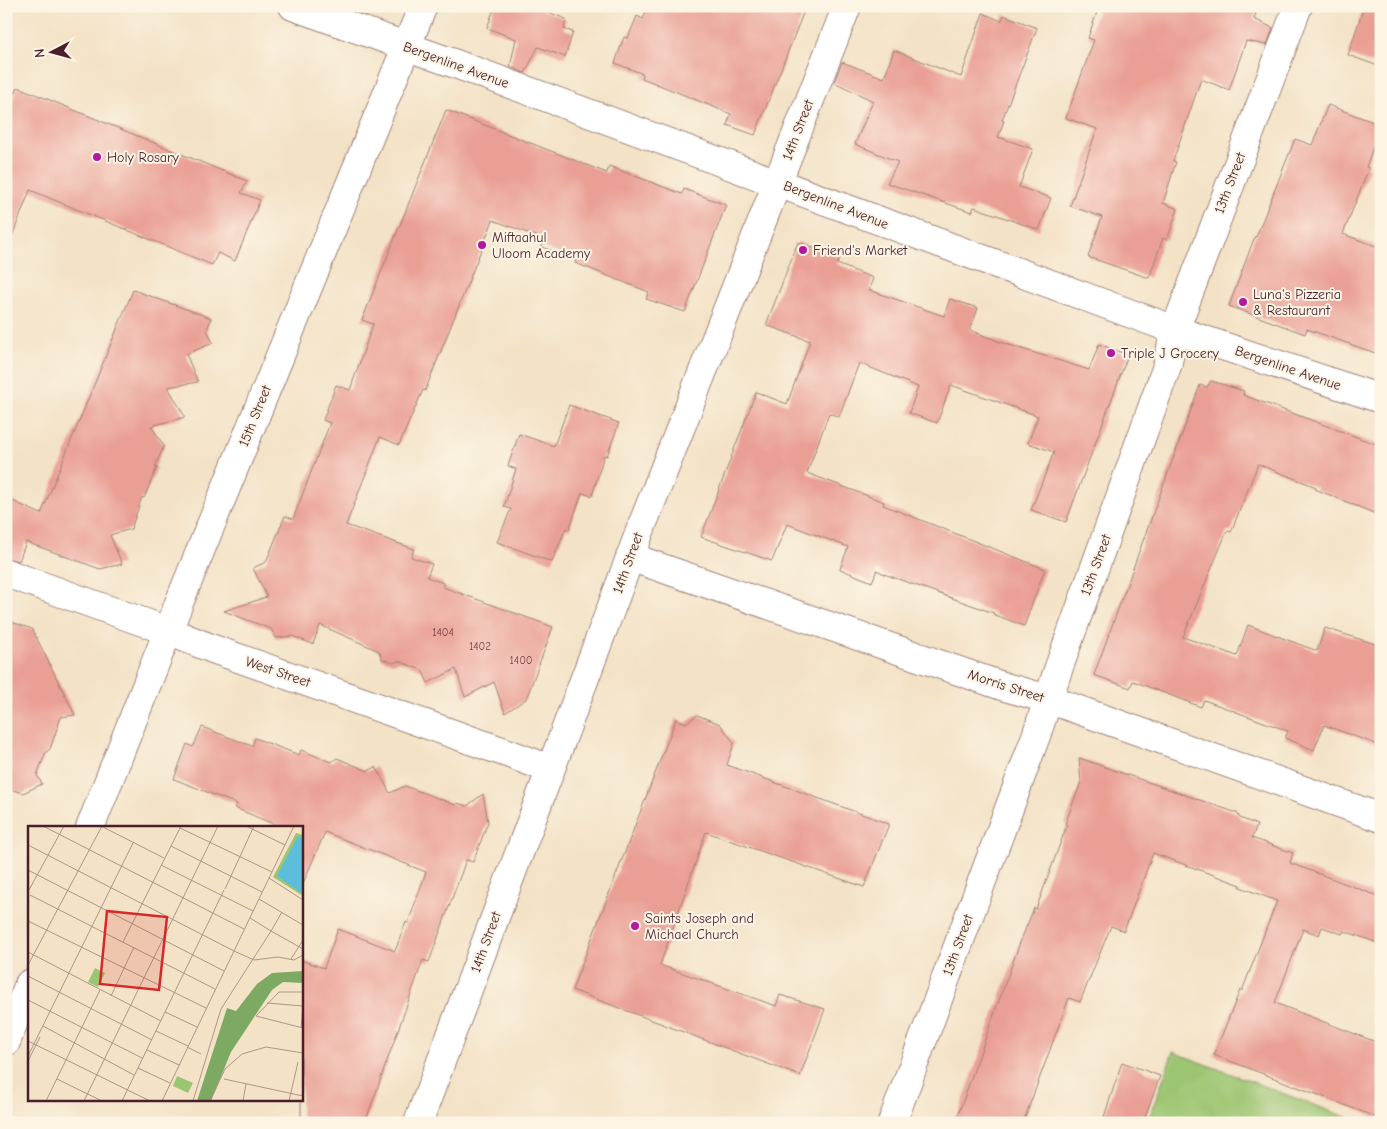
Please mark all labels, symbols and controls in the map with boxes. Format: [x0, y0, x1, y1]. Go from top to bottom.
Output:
north arrow [28, 28, 78, 78]
street label: Bergenline Avenue [401, 38, 511, 92]
text: N [31, 48, 48, 59]
street label: 14th Street [779, 96, 818, 163]
place label: Holy Rosary [107, 149, 180, 166]
street label: 13th Street [1211, 149, 1250, 216]
marker: Holy Rosary [91, 151, 103, 163]
street label: Bergenline Avenue [781, 177, 891, 233]
place label: Miftaahul Uloom Academy [492, 229, 591, 262]
marker: Miftaahul Uloom Academy [476, 239, 488, 251]
place label: Friend's Market [813, 242, 908, 259]
marker: Friend's Market [797, 244, 809, 256]
place label: Luna's Pizzeria & Restaurant [1253, 286, 1341, 319]
marker: Luna's Pizzeria & Restaurant [1237, 296, 1249, 308]
street label: Bergenline Avenue [1233, 342, 1343, 394]
place label: Triple J Grocery [1121, 345, 1219, 362]
marker: Triple J Grocery [1105, 347, 1117, 359]
street label: 15th Street [235, 382, 275, 449]
street label: 14th Street [609, 529, 647, 596]
street label: 13th Street [1077, 531, 1115, 598]
house number: 1404 [432, 626, 454, 639]
house number: 1402 [469, 640, 491, 653]
street label: West Street [243, 653, 314, 691]
house number: 1400 [509, 654, 533, 667]
street label: Morris Street [966, 666, 1047, 707]
inset map [28, 826, 302, 1102]
street label: 14th Street [467, 908, 505, 975]
place label: Saints Joseph and Michael Church [645, 910, 754, 943]
street label: 13th Street [939, 911, 977, 978]
marker: Saints Joseph and Michael Church [629, 920, 641, 932]

